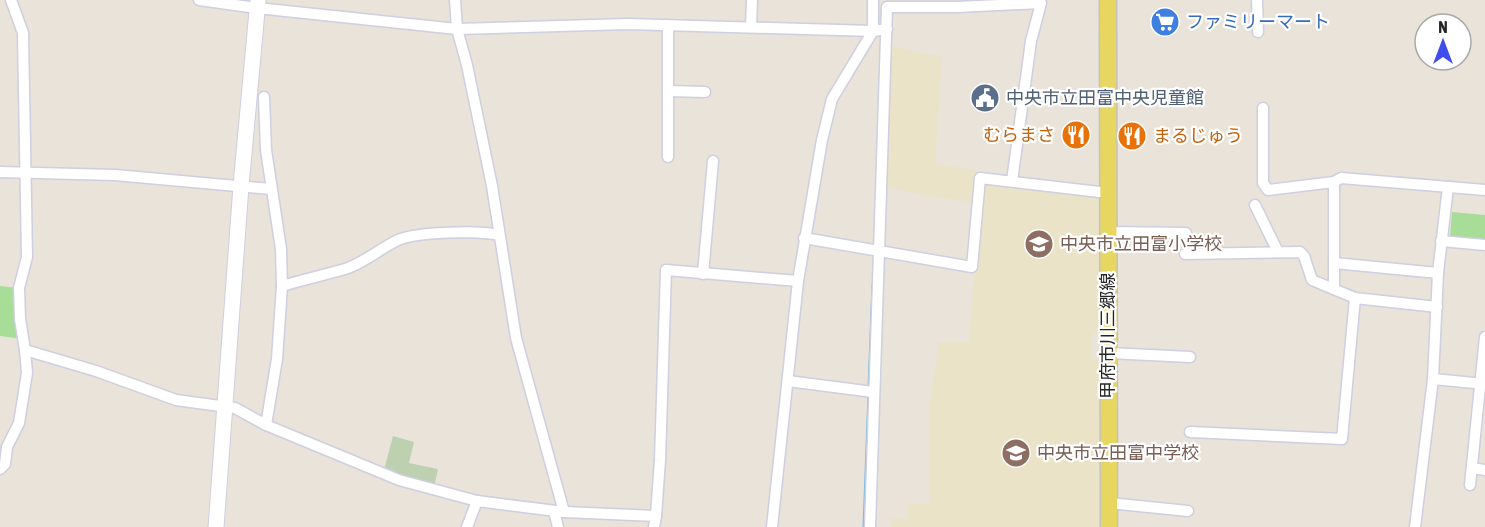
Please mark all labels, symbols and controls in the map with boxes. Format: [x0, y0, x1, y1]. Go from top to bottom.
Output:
supermarket icon: ファミリーマート [1149, 6, 1181, 38]
place label: ファミリーマート [1186, 11, 1330, 32]
north arrow [1413, 12, 1473, 72]
text: N [1438, 18, 1448, 36]
public building icon: 中央市立田富中央児童館 [969, 82, 1001, 114]
place label: 中央市立田富中央児童館 [1006, 87, 1204, 108]
restaurant icon: むらまさ [1060, 119, 1092, 151]
restaurant icon: まるじゅう [1116, 120, 1148, 152]
place label: むらまさ [983, 124, 1055, 145]
place label: まるじゅう [1153, 125, 1243, 146]
school or university icon: 中央市立田富小学校 [1023, 228, 1055, 260]
place label: 中央市立田富小学校 [1060, 233, 1222, 254]
street label: 甲府市川三郷線 [1097, 273, 1118, 399]
school or university icon: 中央市立田富中学校 [1000, 437, 1032, 469]
place label: 中央市立田富中学校 [1037, 442, 1199, 463]

